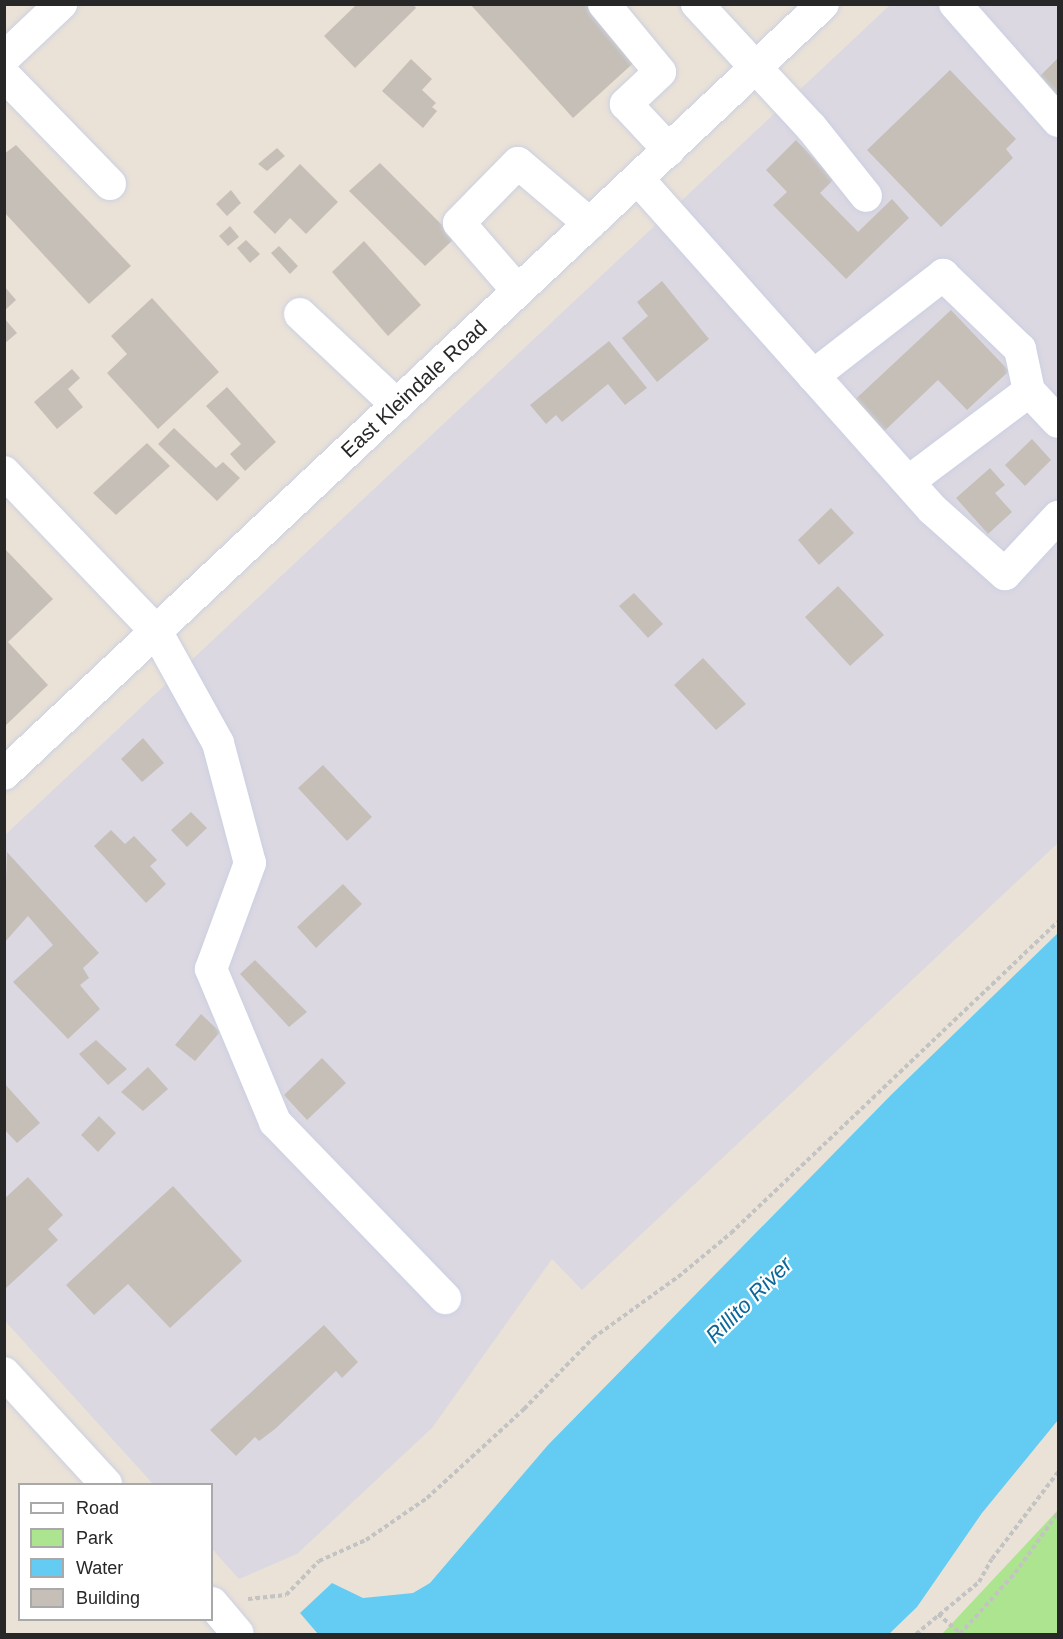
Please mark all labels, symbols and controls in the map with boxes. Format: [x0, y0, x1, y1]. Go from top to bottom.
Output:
street label: East Kleindale Road [336, 315, 492, 463]
water label: Rillito River [700, 1251, 798, 1349]
legend [18, 1483, 213, 1621]
text: Road [76, 1498, 119, 1518]
text: Park [76, 1528, 113, 1548]
text: Water [76, 1558, 123, 1578]
text: Building [76, 1588, 140, 1608]

